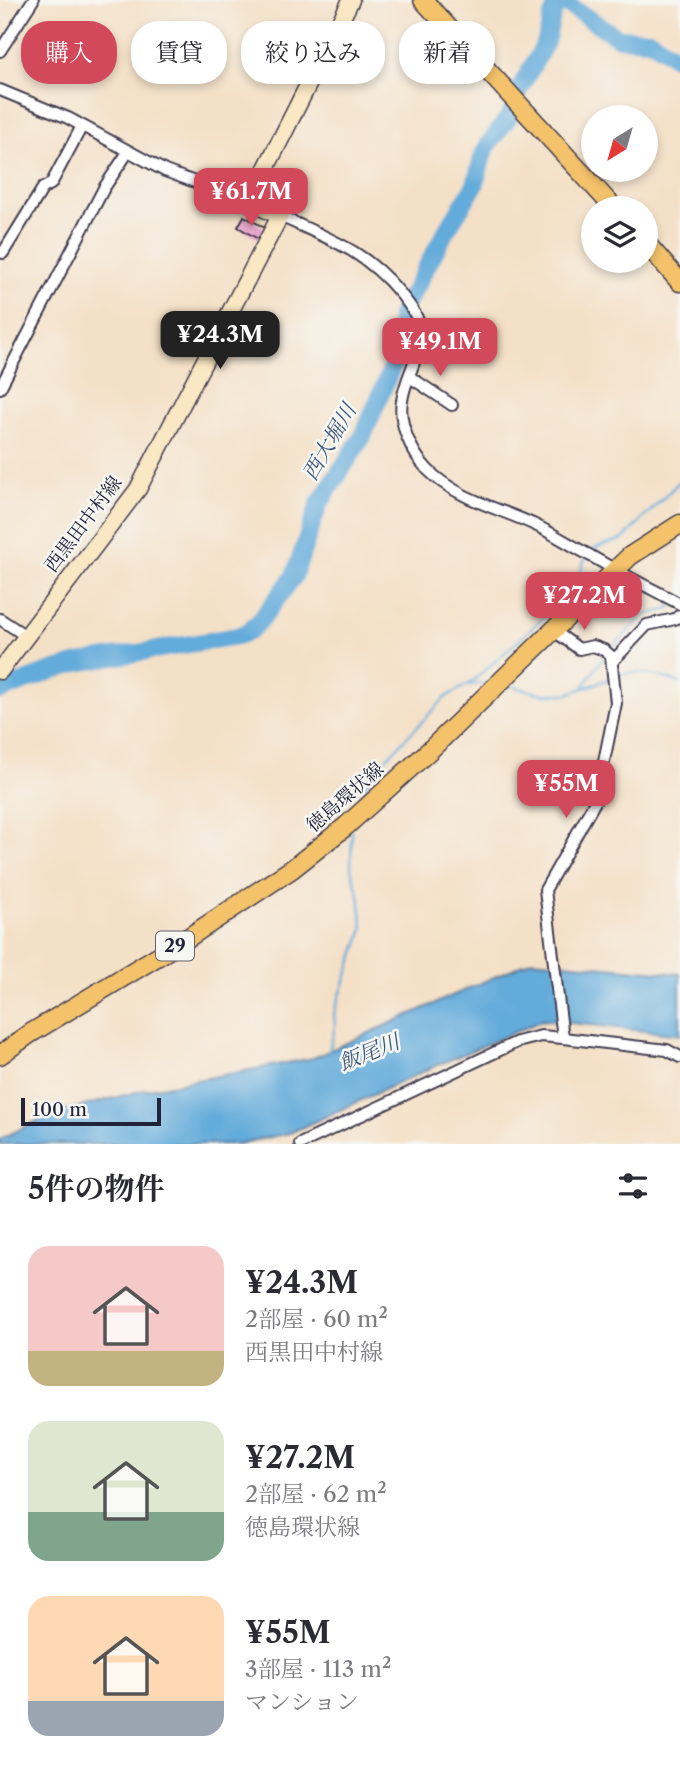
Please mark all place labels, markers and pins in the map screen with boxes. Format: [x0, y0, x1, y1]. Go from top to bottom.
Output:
pin: ¥61.7M [194, 168, 308, 228]
pin: ¥24.3M [163, 312, 277, 371]
pin: ¥49.1M [383, 318, 497, 378]
pin: ¥27.2M [527, 572, 641, 632]
pin: ¥55M [525, 760, 607, 820]

